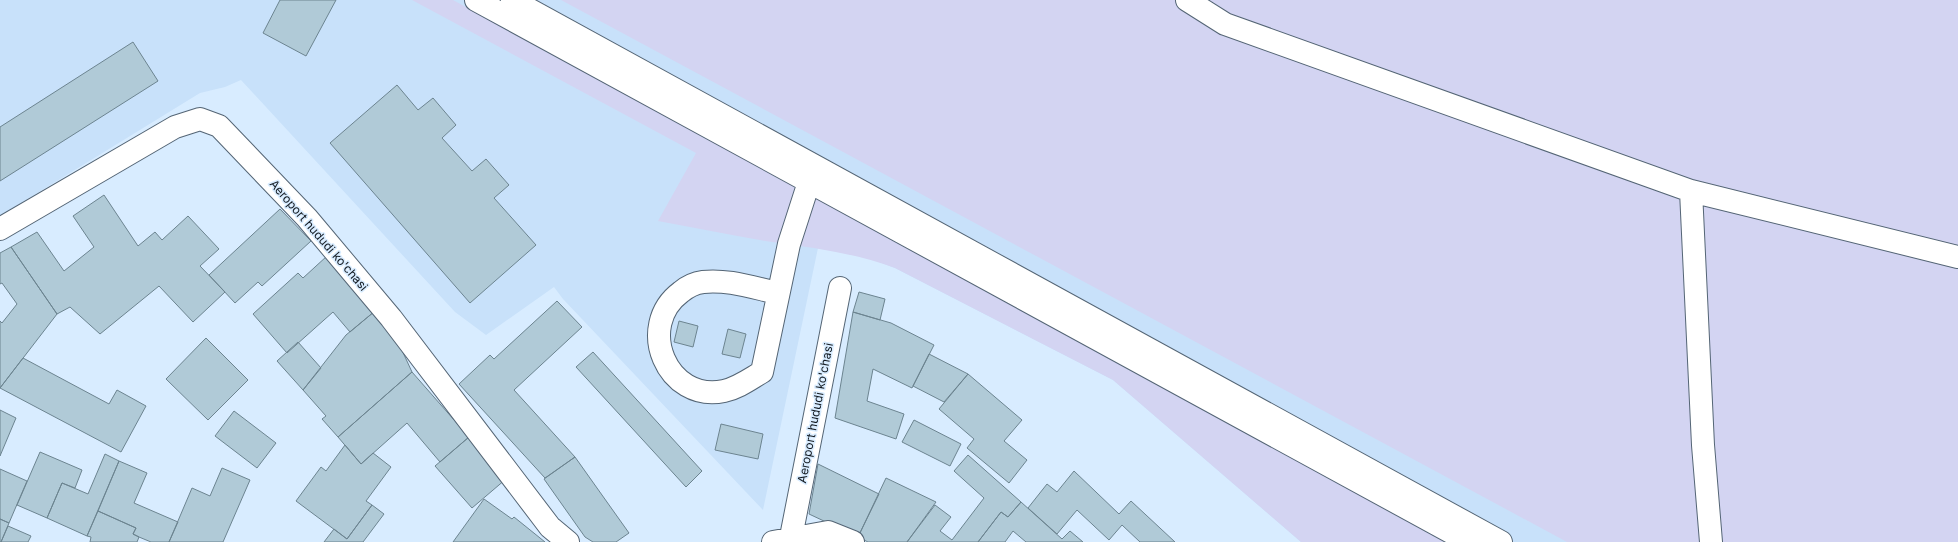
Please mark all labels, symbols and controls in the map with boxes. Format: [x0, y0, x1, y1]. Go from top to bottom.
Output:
street label: Aeroport hududi ko'chasi [267, 176, 371, 294]
street label: Aeroport hududi ko'chasi [794, 342, 836, 484]

